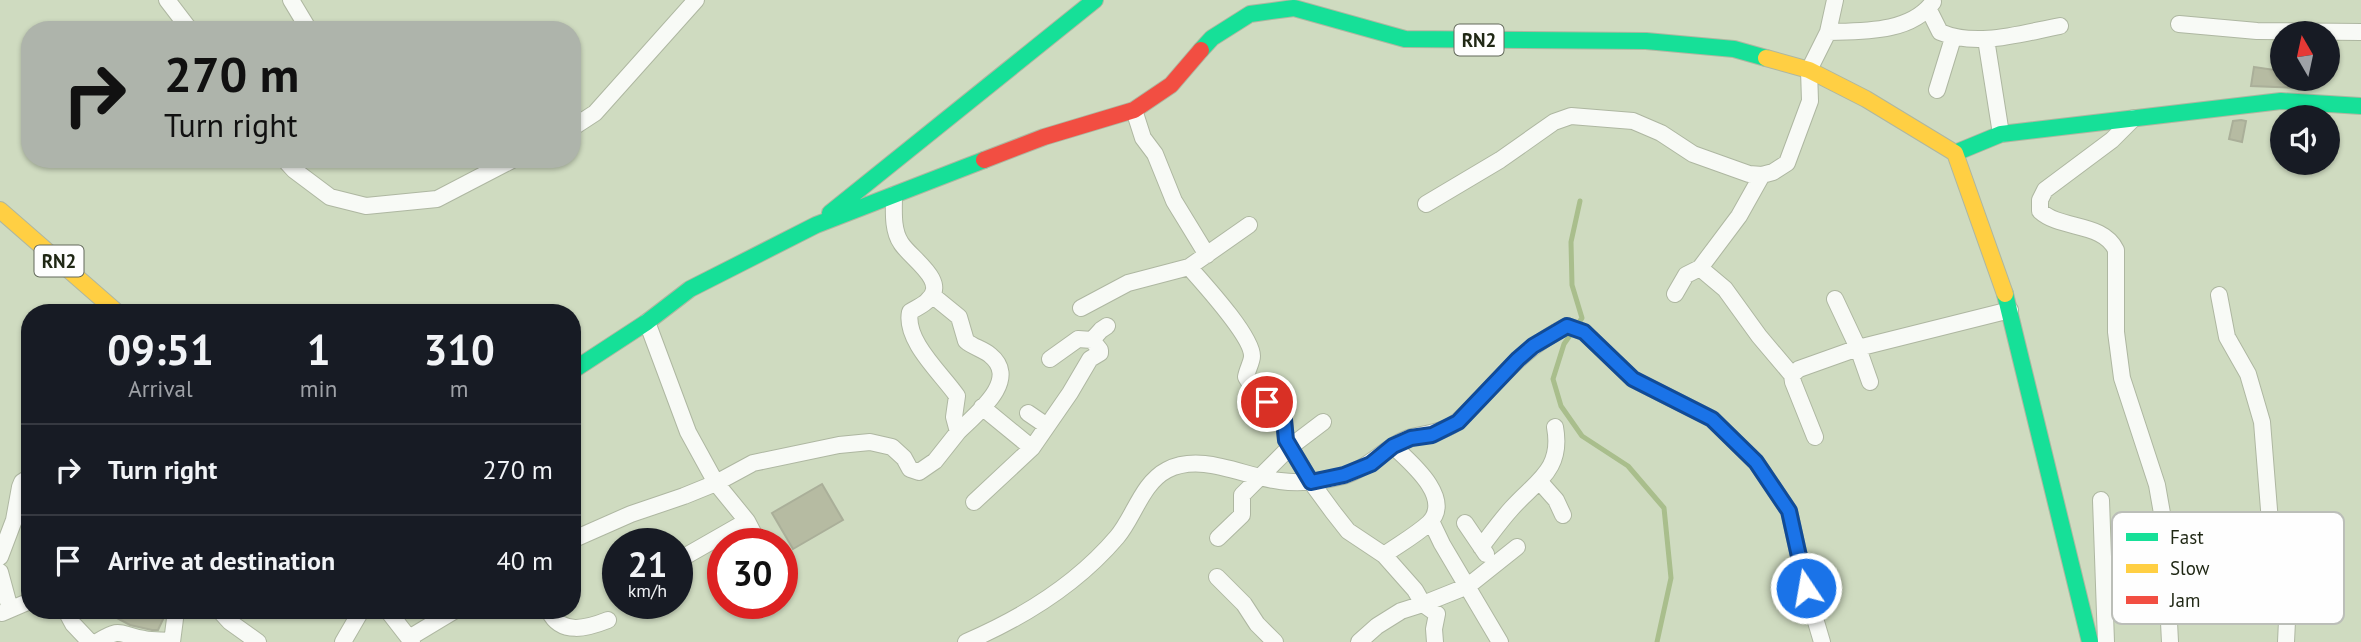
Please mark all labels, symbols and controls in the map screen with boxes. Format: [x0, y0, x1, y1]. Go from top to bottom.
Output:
north arrow [2270, 21, 2340, 91]
map controls [2270, 21, 2340, 175]
road number: RN2 [1454, 24, 1504, 56]
text: 270 m [164, 42, 299, 106]
icon: right [49, 49, 140, 140]
text: Turn right [164, 104, 298, 146]
button: sound [2270, 105, 2340, 175]
road number: RN2 [34, 246, 84, 276]
text: 09:51 [107, 322, 214, 377]
text: 1 [307, 322, 330, 377]
text: 310 [423, 322, 495, 377]
pin [1237, 372, 1297, 432]
text: Arrival [128, 374, 193, 403]
text: min [300, 374, 337, 403]
text: m [450, 374, 468, 403]
icon: arrive [1248, 383, 1286, 421]
icon: right [49, 451, 87, 489]
text: Turn right [108, 453, 217, 486]
text: 270 m [482, 453, 553, 486]
legend [2112, 512, 2344, 624]
text: Fast [2170, 525, 2204, 549]
speed limit sign: 30 [707, 528, 798, 619]
text: 21 [628, 541, 667, 587]
icon: arrive [49, 542, 87, 580]
text: Arrive at destination [108, 544, 335, 577]
text: 40 m [497, 544, 553, 577]
position arrow [1769, 551, 1843, 625]
text: Slow [2170, 556, 2210, 580]
text: km/h [628, 579, 667, 602]
text: Jam [2169, 588, 2200, 612]

